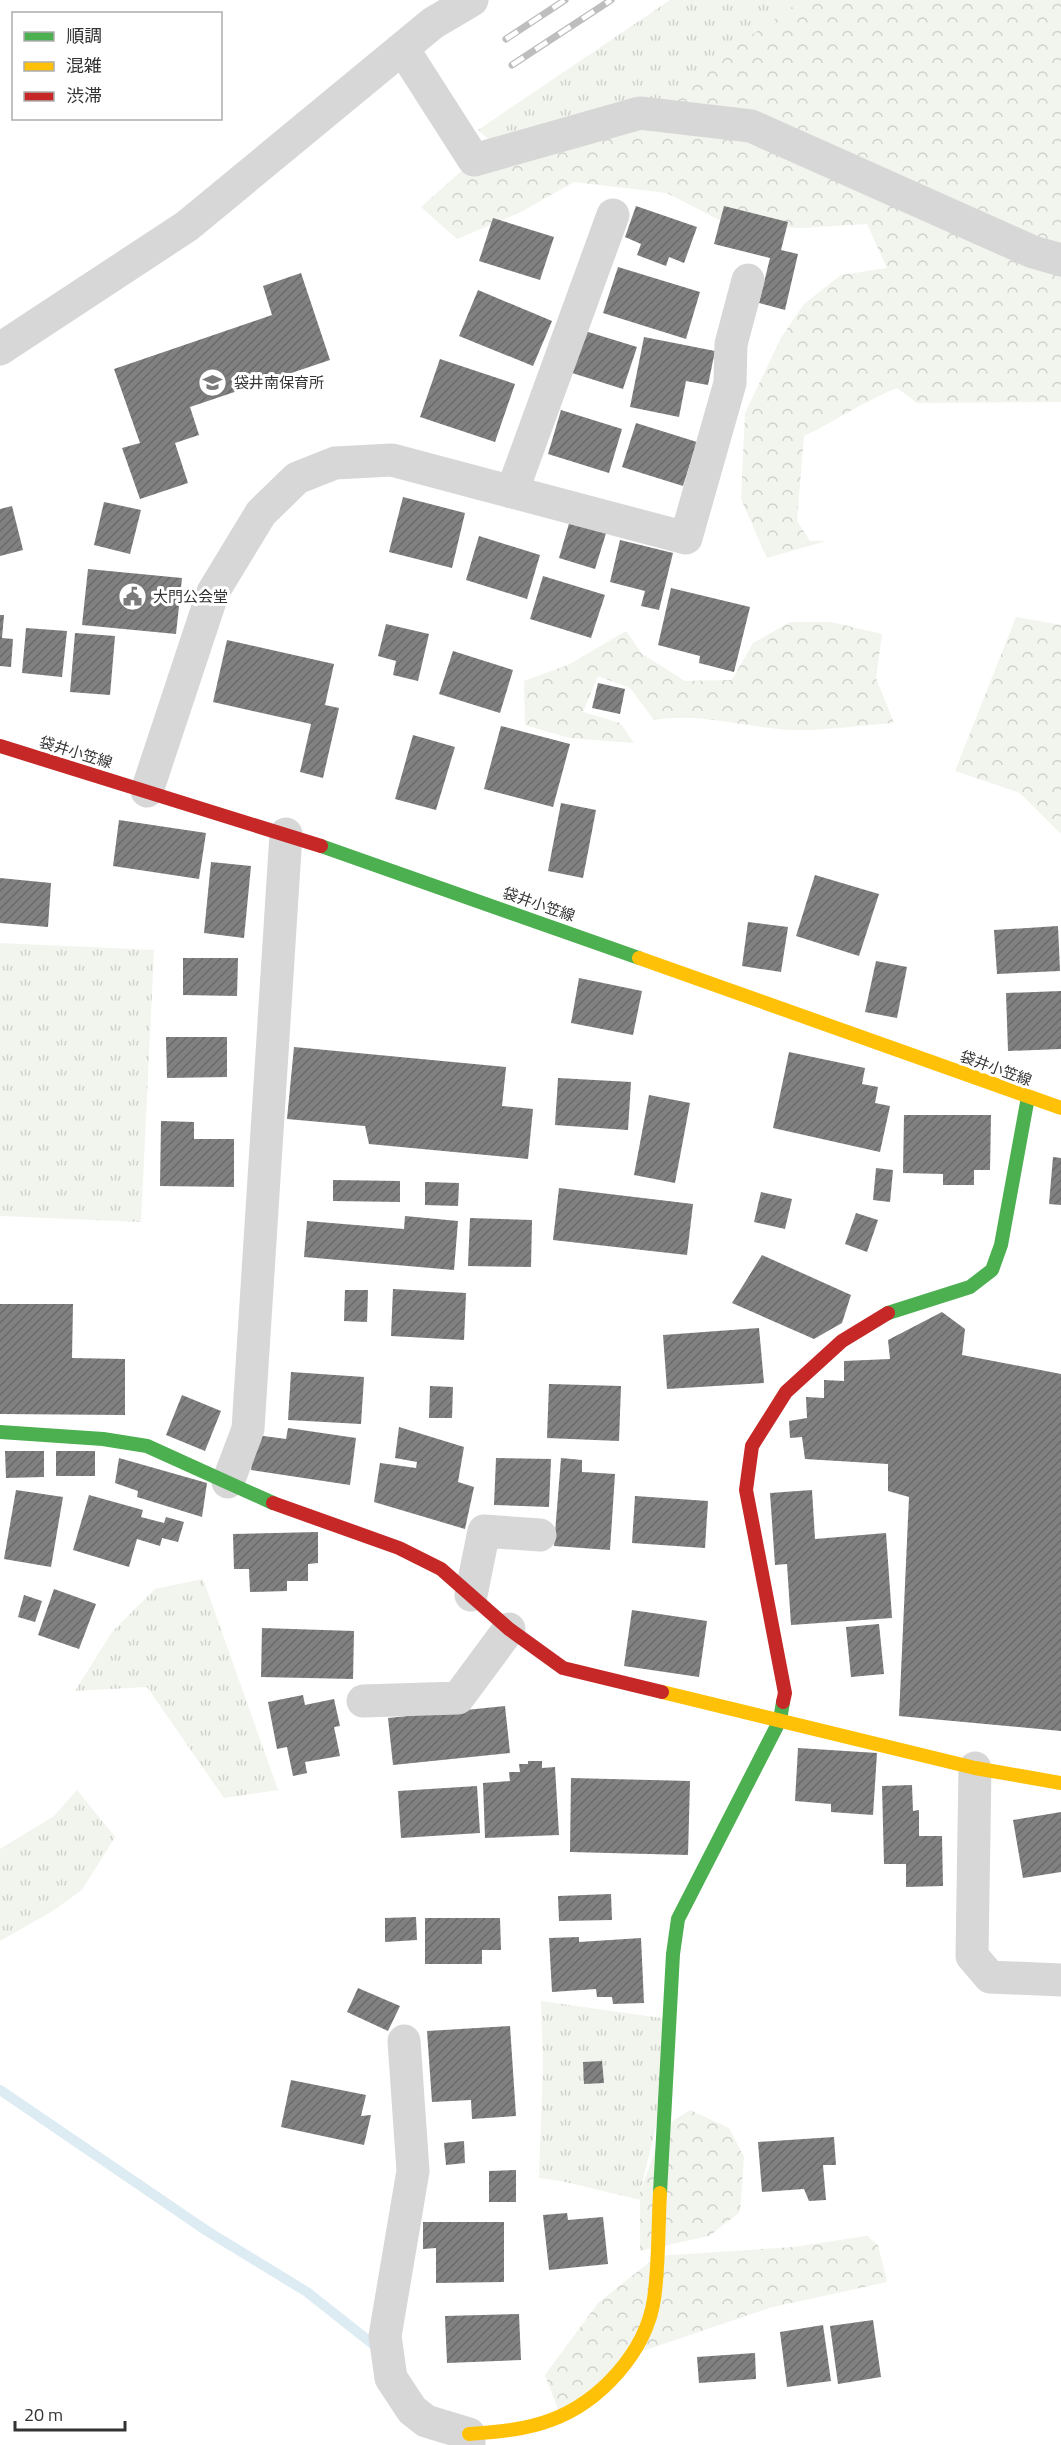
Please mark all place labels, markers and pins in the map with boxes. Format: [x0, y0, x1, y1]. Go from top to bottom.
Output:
school or university icon: 袋井南保育所 [197, 366, 229, 398]
place label: 袋井南保育所 [234, 371, 324, 394]
public building icon: 大門公会堂 [116, 580, 148, 612]
place label: 大門公会堂 [153, 585, 228, 608]

